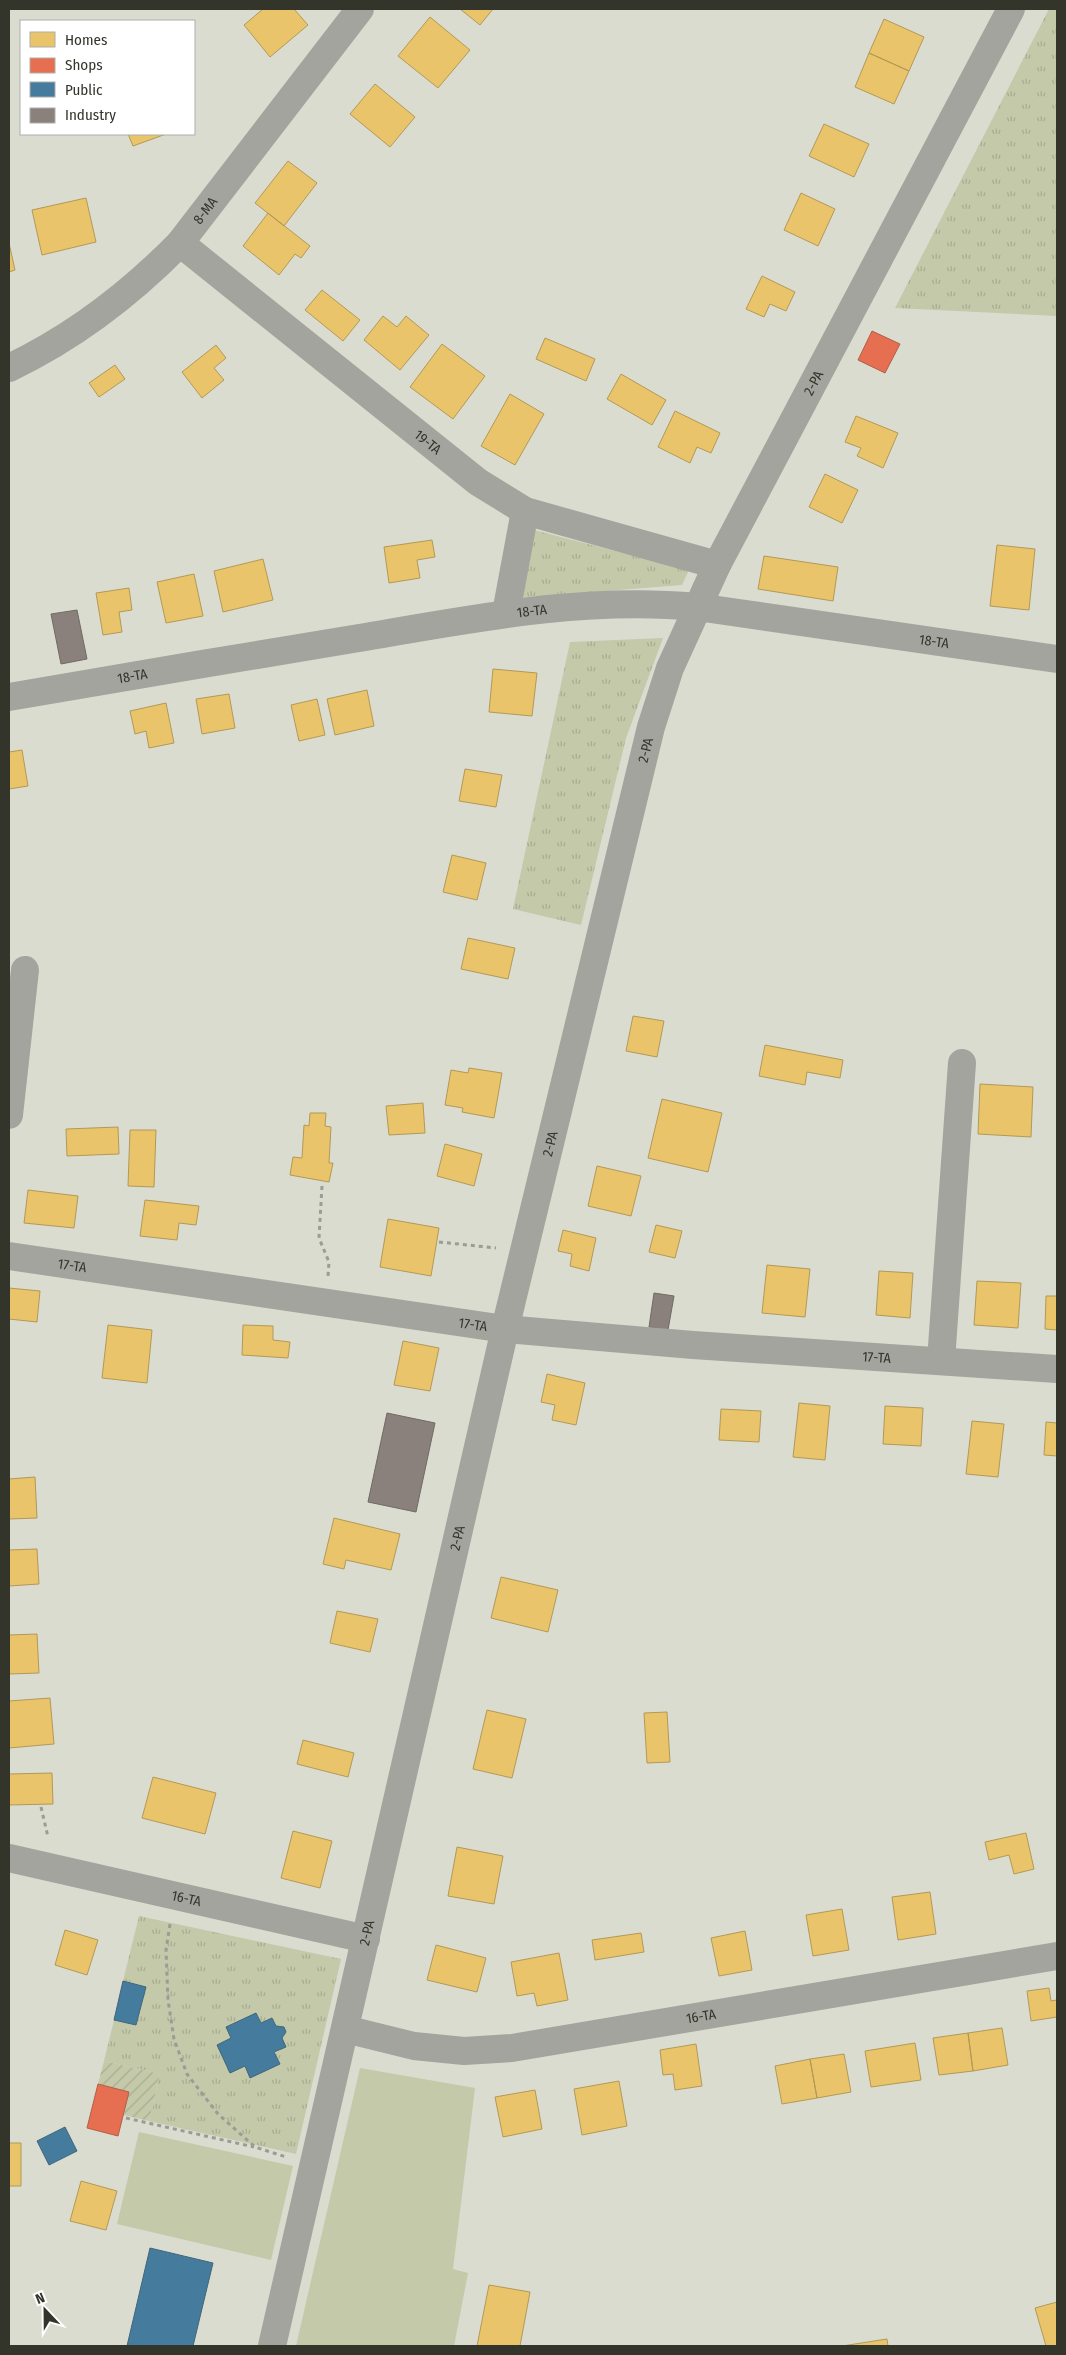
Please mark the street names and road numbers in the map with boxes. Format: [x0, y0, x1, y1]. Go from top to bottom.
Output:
street label: 8-МА [189, 193, 221, 227]
street label: 2-РА [800, 367, 827, 398]
street label: 19-ТА [411, 426, 446, 458]
street label: 18-ТА [516, 601, 548, 621]
street label: 18-ТА [918, 631, 951, 652]
street label: 18-ТА [116, 665, 149, 687]
street label: 2-РА [634, 735, 657, 764]
street label: 2-РА [539, 1129, 561, 1158]
street label: 17-ТА [57, 1255, 88, 1276]
street label: 17-ТА [458, 1314, 489, 1335]
street label: 17-ТА [862, 1348, 892, 1367]
street label: 2-РА [446, 1523, 468, 1552]
street label: 16-ТА [170, 1887, 204, 1910]
street label: 2-РА [356, 1918, 378, 1947]
street label: 16-ТА [685, 2005, 718, 2027]

